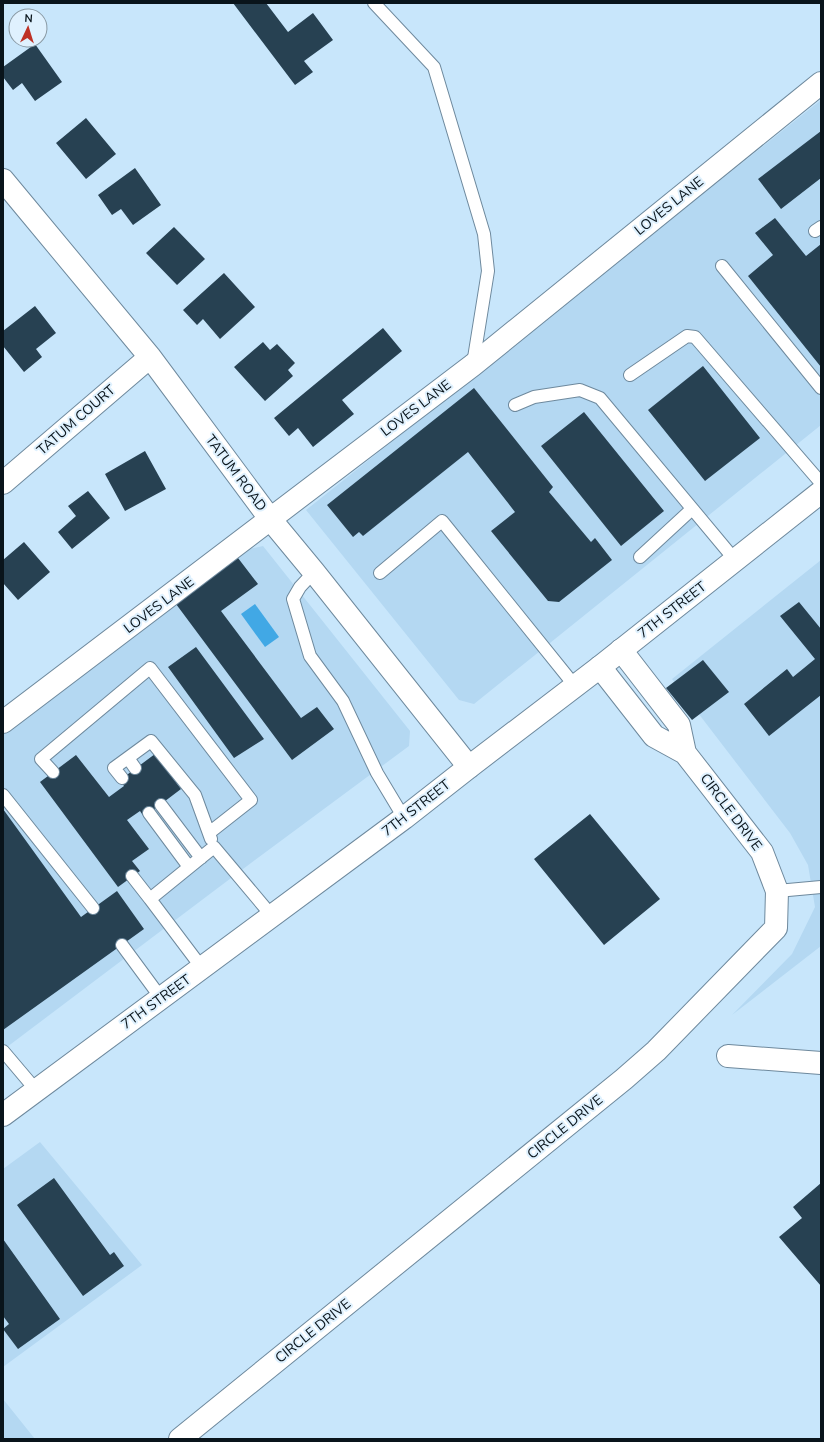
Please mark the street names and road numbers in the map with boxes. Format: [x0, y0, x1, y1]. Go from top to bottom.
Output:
street label: LOVES LANE [631, 172, 707, 240]
street label: LOVES LANE [377, 375, 455, 441]
street label: TATUM COURT [33, 380, 120, 459]
street label: TATUM ROAD [201, 431, 271, 515]
street label: LOVES LANE [120, 572, 198, 638]
street label: 7TH STREET [634, 577, 711, 643]
street label: CIRCLE DRIVE [696, 769, 766, 855]
street label: 7TH STREET [378, 775, 455, 841]
street label: 7TH STREET [117, 970, 195, 1034]
street label: CIRCLE DRIVE [523, 1091, 607, 1163]
street label: CIRCLE DRIVE [271, 1295, 355, 1367]

